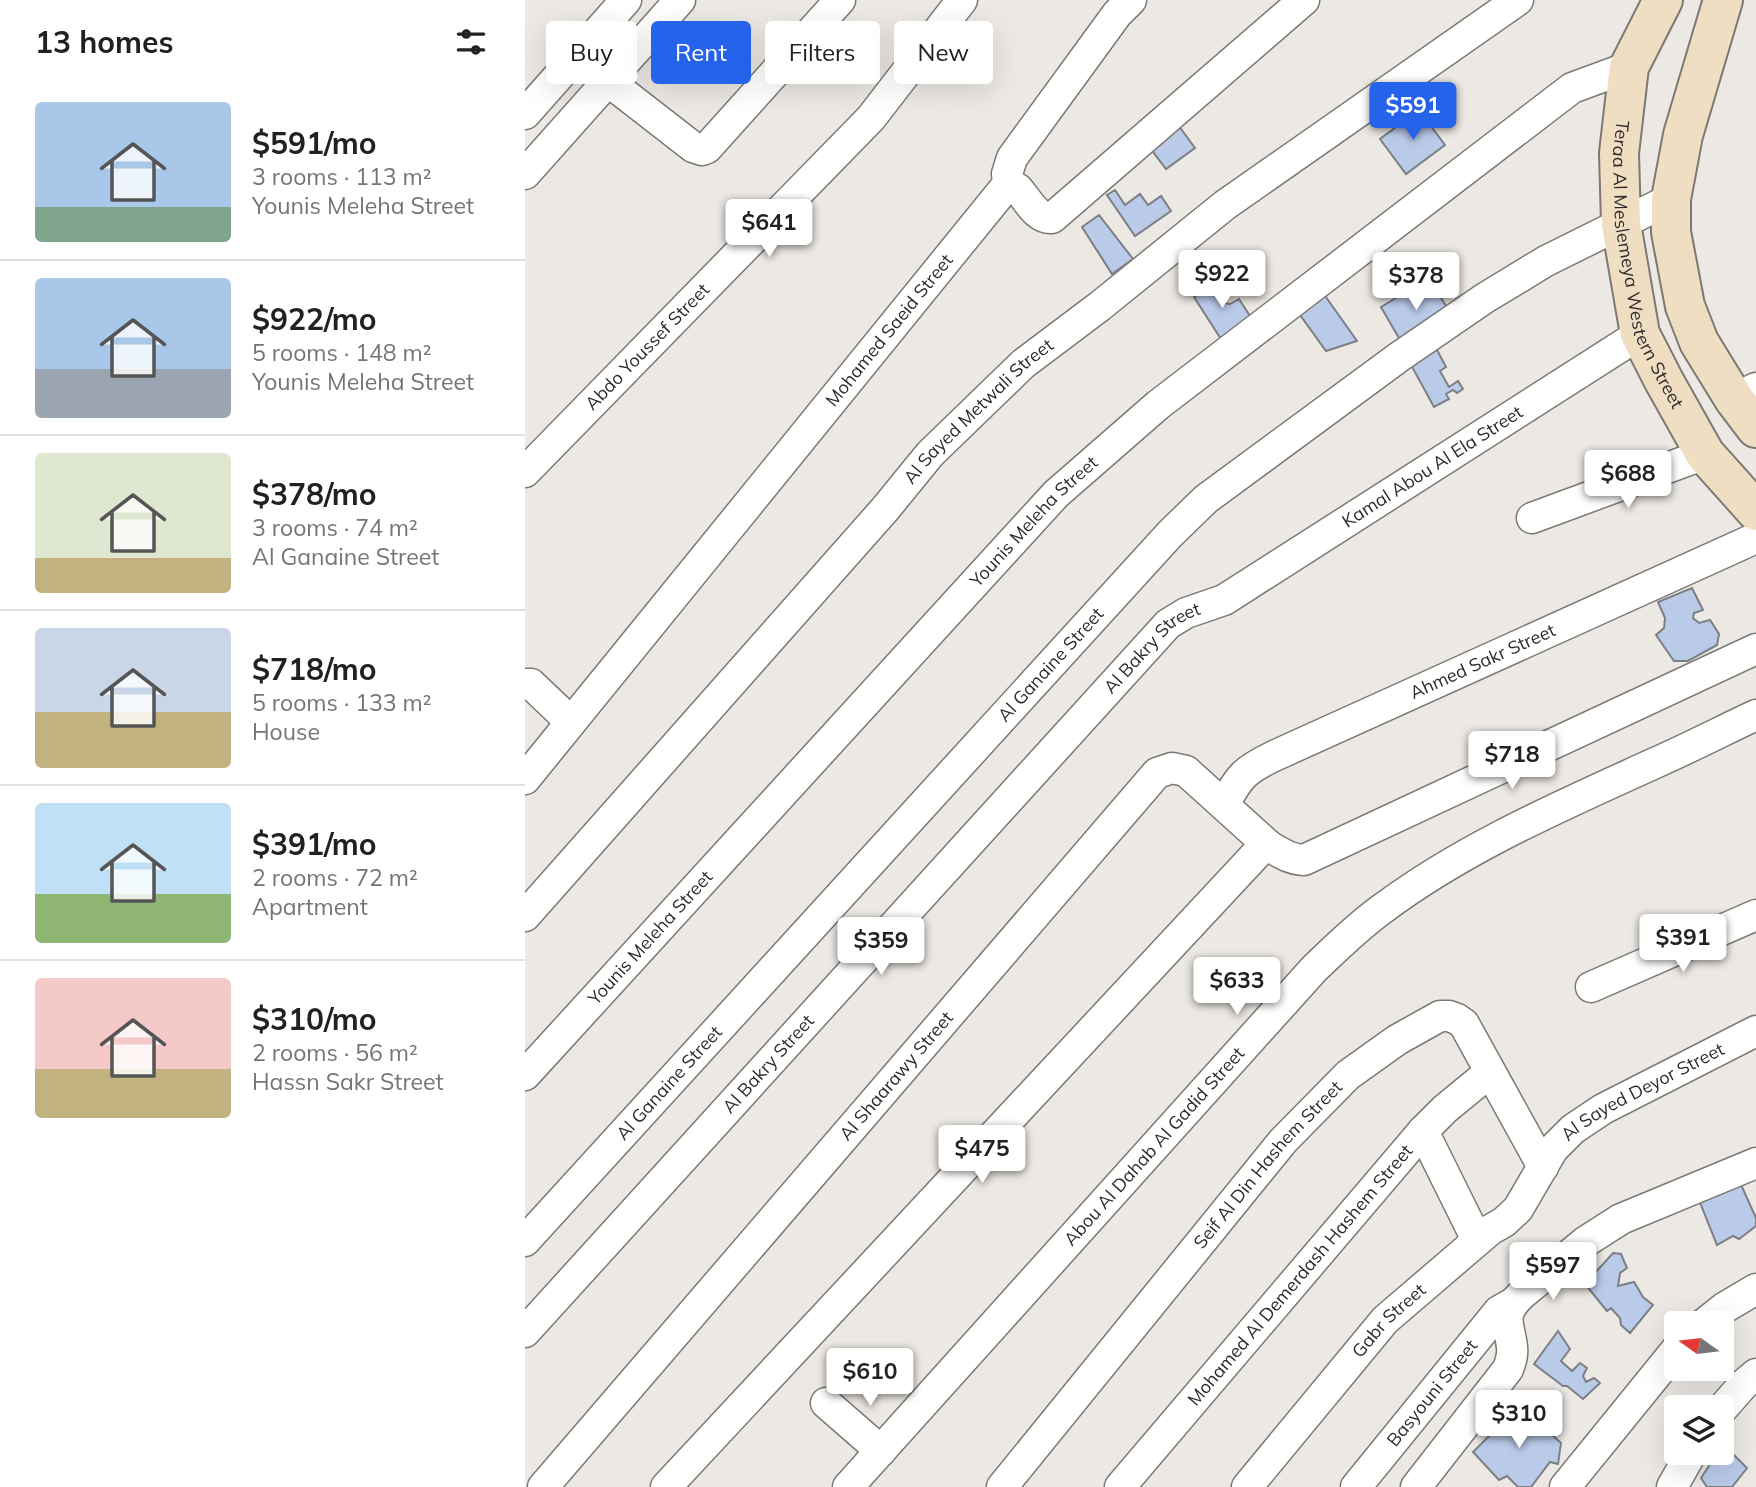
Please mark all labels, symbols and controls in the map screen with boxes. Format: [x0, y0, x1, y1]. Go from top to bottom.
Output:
chip: Buy [546, 21, 637, 84]
chip: Rent [651, 21, 751, 84]
chip: Filters [765, 21, 880, 84]
chip: New [894, 21, 993, 84]
text: 13 homes [35, 23, 174, 61]
icon: filters [452, 23, 490, 61]
pin: $591 [1372, 82, 1454, 142]
text: $591 [1385, 90, 1441, 119]
street label: Teraa Al Meslemeya Western Street [1608, 119, 1689, 413]
text: $591/mo [252, 124, 376, 162]
icon: home [91, 130, 175, 214]
text: 3 rooms · 113 m² [252, 162, 432, 191]
text: Younis Meleha Street [252, 191, 474, 220]
pin: $641 [728, 200, 810, 259]
text: $641 [741, 207, 797, 236]
street label: Mohamed Saeid Street [820, 249, 958, 411]
pin: $922 [1181, 250, 1263, 310]
pin: $378 [1375, 252, 1457, 312]
text: $922 [1194, 258, 1250, 287]
text: $378 [1388, 260, 1444, 289]
street label: Abdo Youssef Street [580, 278, 714, 415]
text: $922/mo [252, 300, 376, 338]
icon: home [91, 306, 175, 390]
street label: Al Sayed Metwali Street [898, 333, 1058, 488]
text: 5 rooms · 148 m² [252, 338, 432, 367]
text: Younis Meleha Street [252, 367, 474, 396]
street label: Kamal Abou Al Ela Street [1338, 400, 1527, 533]
pin: $688 [1587, 450, 1669, 510]
street label: Younis Meleha Street [964, 451, 1102, 592]
text: $688 [1600, 458, 1656, 487]
text: $378/mo [252, 475, 376, 513]
icon: home [91, 481, 175, 565]
text: 3 rooms · 74 m² [252, 513, 418, 542]
text: Al Ganaine Street [252, 542, 439, 571]
street label: Al Bakry Street [1098, 597, 1203, 698]
street label: Al Ganaine Street [992, 602, 1108, 726]
street label: Ahmed Sakr Street [1406, 618, 1559, 704]
text: $718/mo [252, 650, 376, 688]
icon: home [91, 656, 175, 740]
text: 5 rooms · 133 m² [252, 688, 432, 717]
text: House [252, 717, 320, 746]
pin: $718 [1471, 732, 1553, 791]
text: $718 [1484, 739, 1540, 768]
text: $391/mo [252, 825, 376, 863]
icon: home [91, 831, 175, 915]
text: 2 rooms · 72 m² [252, 863, 418, 892]
street label: Younis Meleha Street [582, 865, 717, 1010]
text: Apartment [252, 892, 368, 921]
pin: $391 [1642, 914, 1724, 974]
pin: $359 [840, 918, 922, 977]
text: $391 [1655, 922, 1711, 951]
text: $359 [853, 925, 909, 954]
pin: $633 [1196, 958, 1278, 1017]
text: $633 [1209, 965, 1265, 994]
text: $310/mo [252, 1000, 376, 1038]
icon: home [91, 1006, 175, 1090]
street label: Al Shaarawy Street [834, 1007, 958, 1145]
street label: Al Bakry Street [717, 1009, 819, 1118]
street label: Al Ganaine Street [611, 1021, 727, 1145]
street label: Al Sayed Deyor Street [1556, 1037, 1728, 1146]
text: 2 rooms · 56 m² [252, 1038, 418, 1067]
street label: Abou Al Dahab Al Gadid Street [1059, 1042, 1249, 1250]
text: Hassn Sakr Street [252, 1067, 444, 1096]
street label: Seif Al Din Hashem Street [1188, 1076, 1347, 1253]
pin: $475 [941, 1126, 1023, 1185]
text: $475 [954, 1133, 1010, 1162]
street label: Mohamed Al Demerdash Hashem Street [1182, 1140, 1417, 1410]
pin: $597 [1512, 1242, 1594, 1302]
text: $597 [1525, 1250, 1581, 1279]
street label: Gabr Street [1347, 1278, 1430, 1362]
north arrow [1664, 1311, 1734, 1381]
map controls [1664, 1311, 1734, 1465]
street label: Basyouni Street [1382, 1335, 1482, 1451]
pin: $610 [829, 1348, 911, 1408]
text: $610 [842, 1356, 898, 1385]
pin: $310 [1478, 1390, 1560, 1450]
button: layers [1664, 1395, 1734, 1465]
text: $310 [1491, 1398, 1547, 1427]

